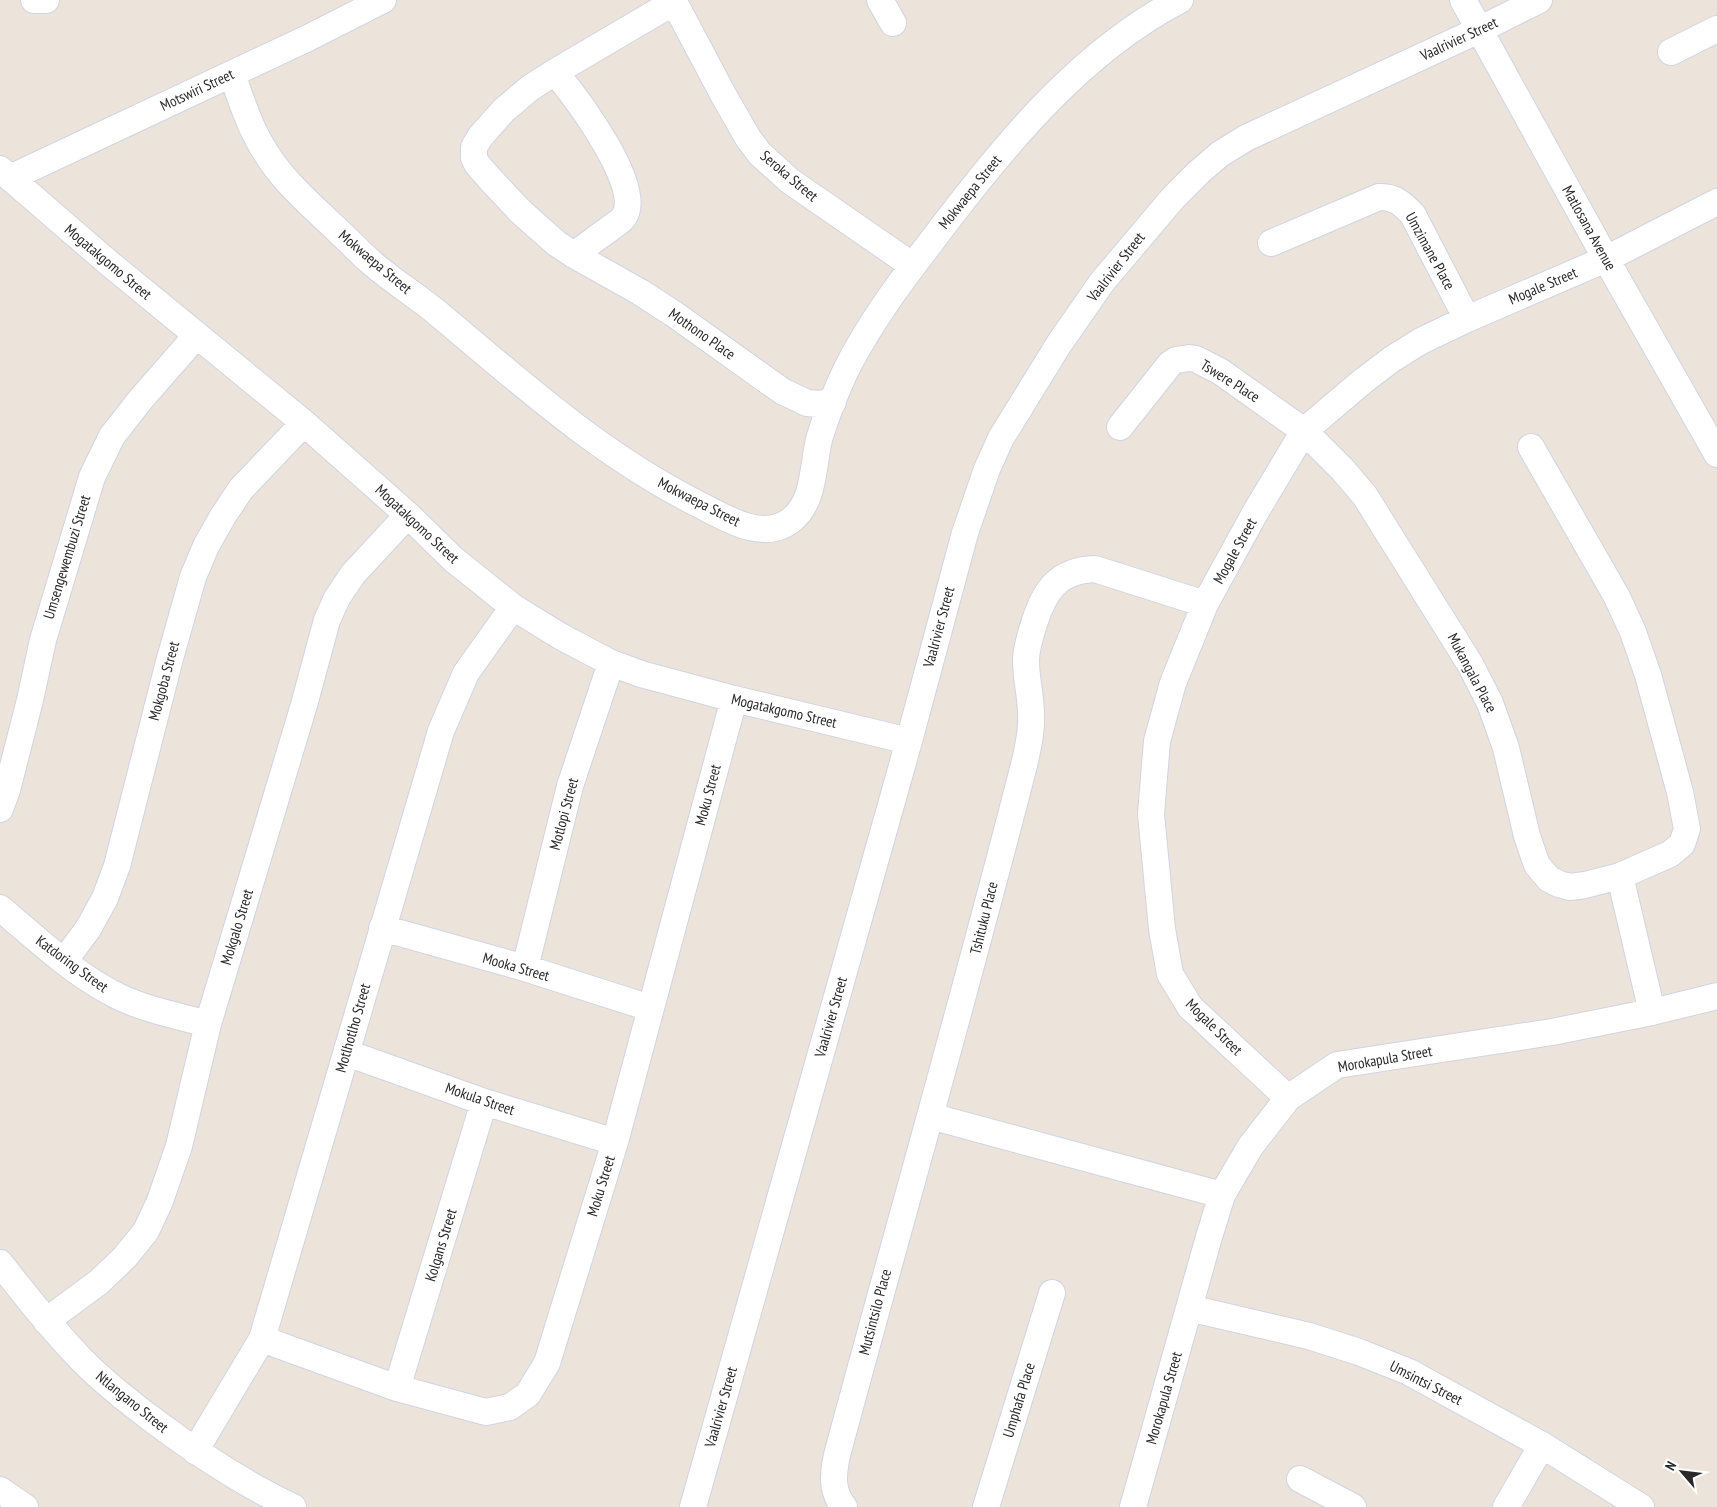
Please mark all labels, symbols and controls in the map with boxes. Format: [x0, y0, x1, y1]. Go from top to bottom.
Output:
street label: Vaalrivier Street [1416, 12, 1500, 65]
street label: Motswiri Street [157, 64, 237, 115]
street label: Seroka Street [757, 146, 822, 205]
street label: Mokwaepa Street [934, 151, 1005, 233]
street label: Matlosana Avenue [1558, 182, 1621, 273]
street label: Umzimane Place [1401, 209, 1459, 293]
street label: Mogatakgomo Street [61, 220, 156, 304]
street label: Mokwaepa Street [335, 226, 416, 298]
street label: Vaalrivier Street [1082, 228, 1149, 306]
street label: Mogale Street [1506, 263, 1580, 308]
street label: Mothono Place [665, 304, 739, 363]
street label: Tswere Place [1197, 355, 1263, 406]
street label: Mokwaepa Street [655, 473, 743, 530]
street label: Mogatakgomo Street [371, 480, 463, 567]
street label: Umsengewembuzi Street [39, 493, 94, 621]
street label: Mogale Street [1209, 514, 1260, 587]
street label: Vaalrivier Street [918, 584, 958, 670]
street label: Mukangala Place [1444, 630, 1501, 716]
street label: Mokgoba Street [144, 639, 183, 723]
street label: Mogatakgomo Street [729, 689, 839, 732]
street label: Moku Street [690, 762, 725, 828]
street label: Motlopi Street [545, 776, 582, 852]
street label: Tshituku Place [965, 880, 1002, 956]
street label: Mokgalo Street [216, 887, 257, 967]
street label: Katdoring Street [32, 931, 112, 996]
street label: Mooka Street [481, 948, 552, 985]
street label: Vaalrivier Street [810, 974, 851, 1060]
street label: Motlhotlho Street [331, 981, 374, 1075]
street label: Mogale Street [1182, 994, 1247, 1059]
street label: Morokapula Street [1336, 1041, 1433, 1076]
street label: Mokula Street [443, 1078, 517, 1119]
street label: Moku Street [582, 1153, 619, 1219]
street label: Kolgans Street [420, 1206, 461, 1284]
street label: Mutsintsilo Place [854, 1267, 895, 1357]
street label: Morokapula Street [1141, 1349, 1186, 1446]
street label: Umsintsi Street [1387, 1356, 1466, 1409]
street label: Umphafa Place [998, 1360, 1039, 1440]
street label: Vaalrivier Street [700, 1364, 741, 1450]
street label: Ntlangano Street [92, 1367, 173, 1437]
north arrow [1657, 1447, 1707, 1497]
text: N [1661, 1458, 1680, 1473]

